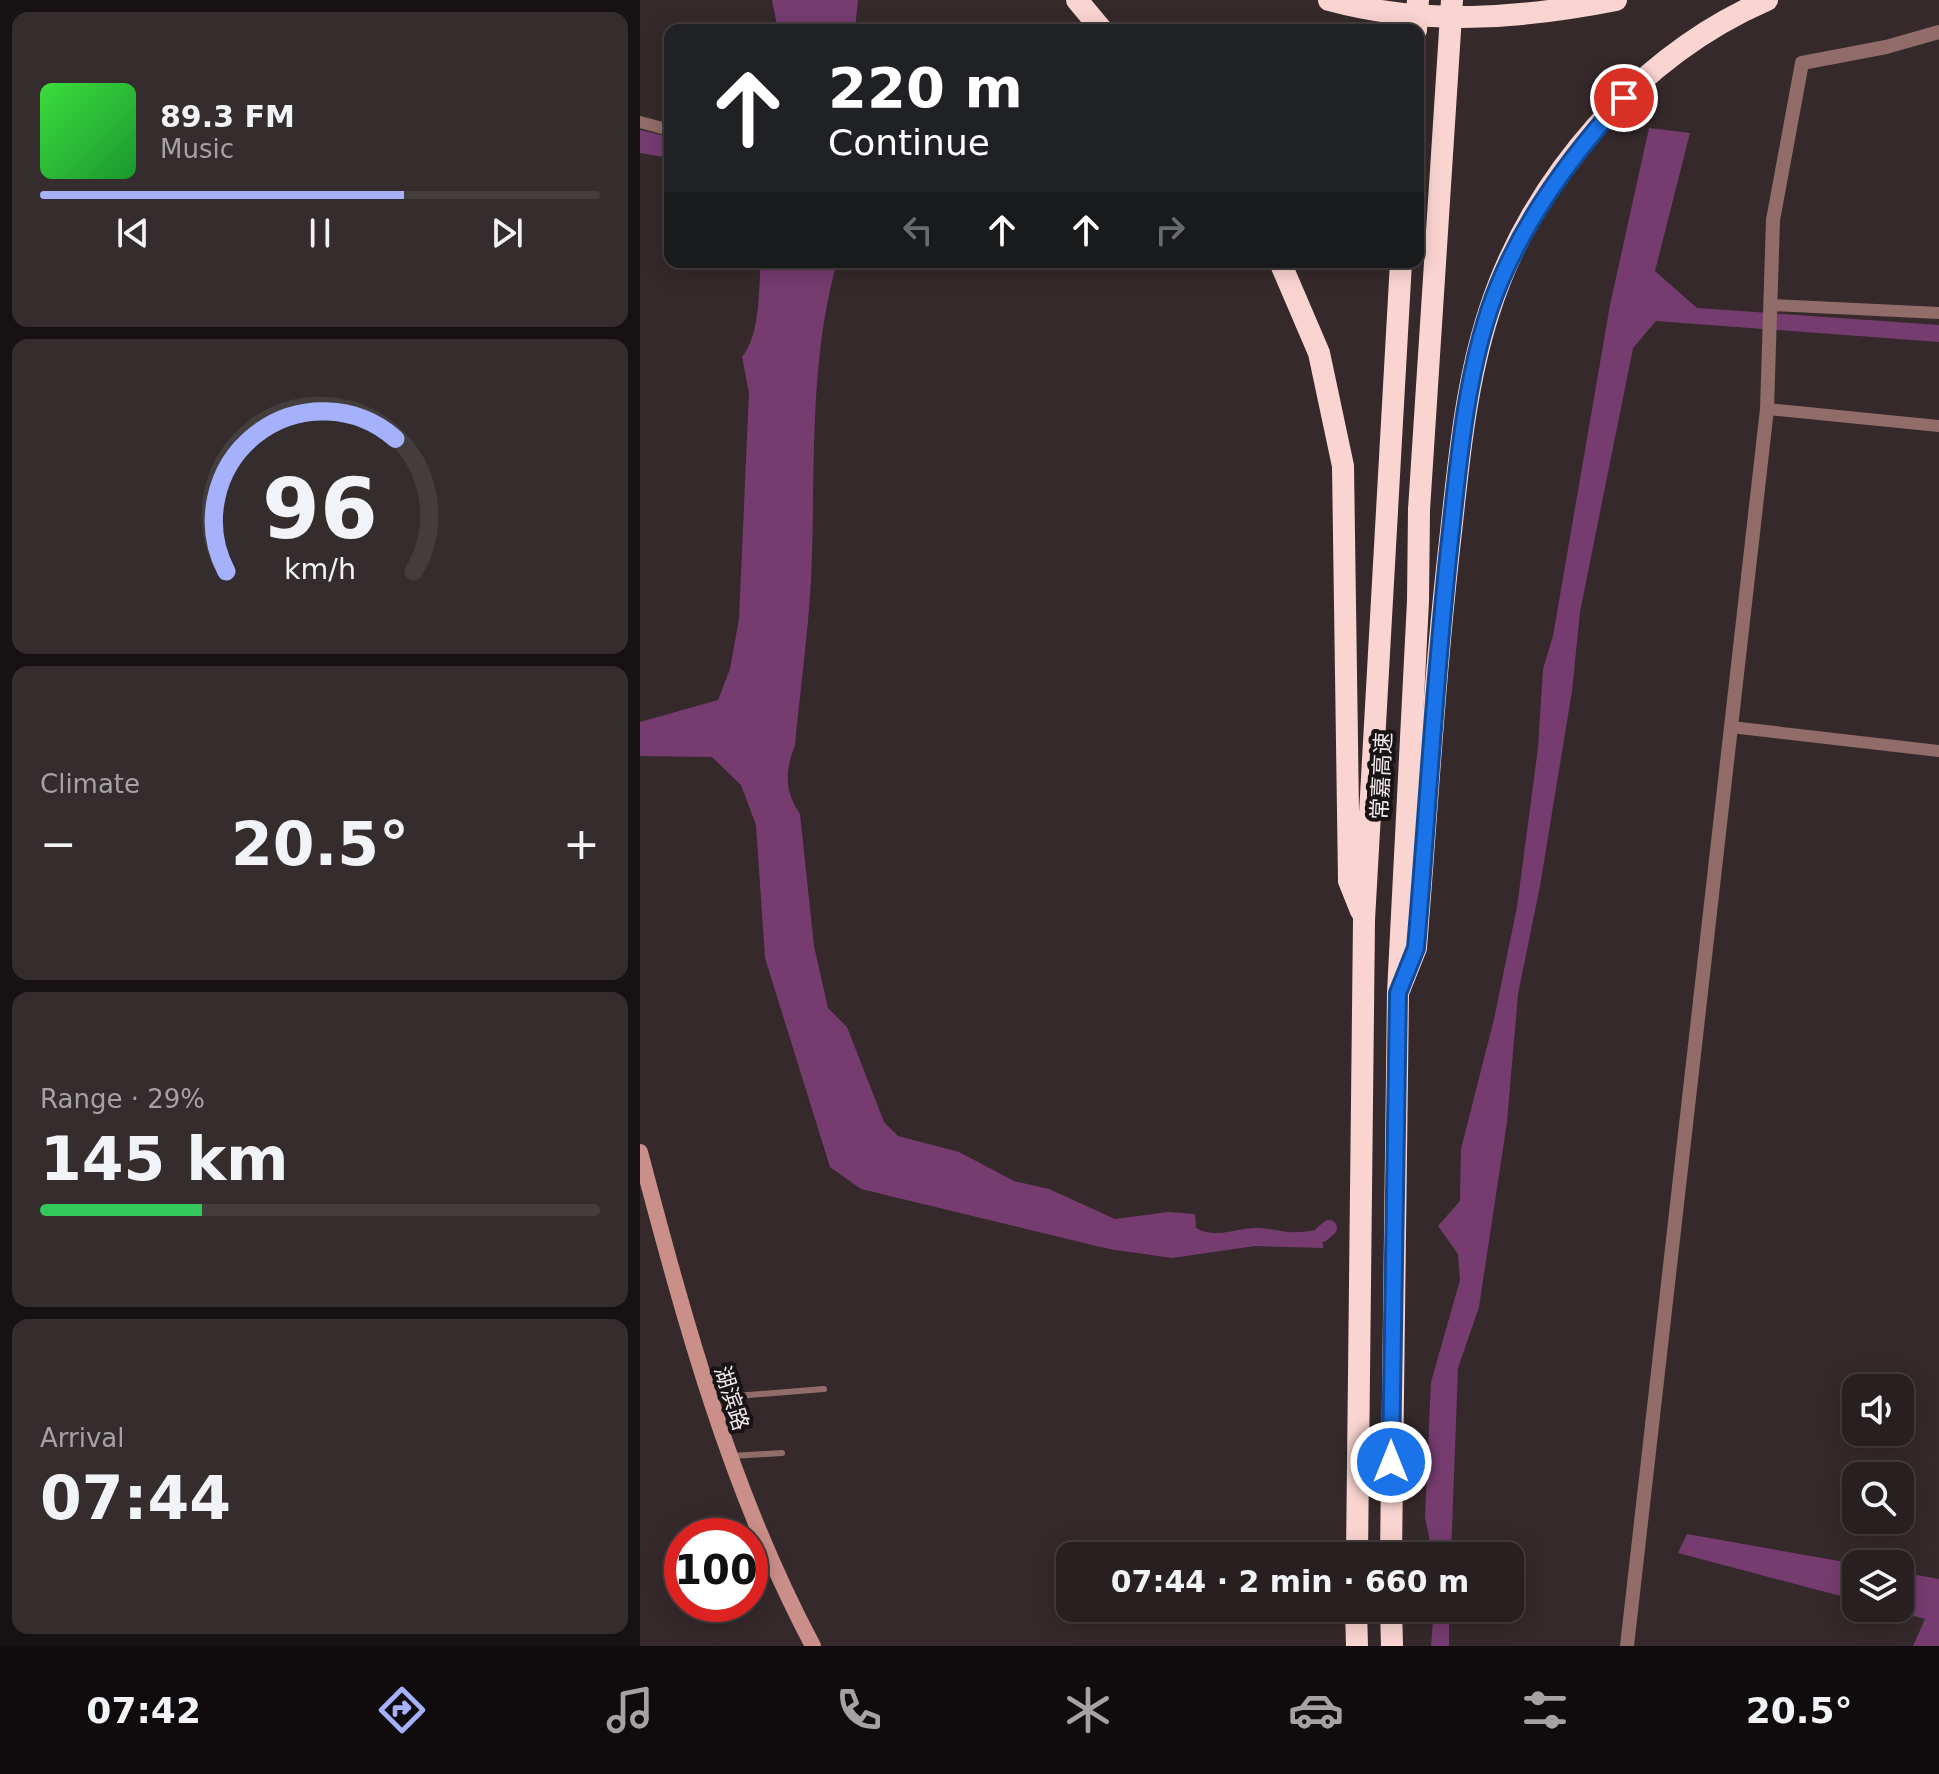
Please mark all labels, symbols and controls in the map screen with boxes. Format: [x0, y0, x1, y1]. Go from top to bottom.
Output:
text: 220 m [828, 55, 1023, 120]
icon: ahead [696, 56, 800, 160]
pin [1590, 64, 1658, 132]
icon: arrive [1602, 76, 1646, 120]
text: 89.3 FM [160, 99, 295, 134]
text: Continue [828, 122, 990, 163]
text: Music [160, 134, 234, 164]
icon: left [896, 208, 940, 252]
icon: ahead [980, 208, 1024, 252]
icon: ahead [1064, 208, 1108, 252]
icon: right [1148, 208, 1192, 252]
icon: previous [111, 211, 155, 255]
icon: pause [298, 211, 342, 255]
icon: next [485, 211, 529, 255]
text: 96 [262, 461, 378, 558]
text: km/h [284, 552, 356, 586]
street label: 常嘉高速 [1367, 731, 1396, 821]
text: Climate [40, 769, 140, 799]
text: 20.5° [231, 809, 409, 879]
text: − [40, 818, 77, 869]
text: + [563, 818, 600, 869]
text: Range · 29% [40, 1084, 205, 1114]
text: 145 km [40, 1124, 289, 1194]
street label: 湖滨路 [709, 1363, 754, 1433]
map controls [1842, 1374, 1914, 1622]
button: sound [1842, 1374, 1914, 1446]
position arrow [1349, 1420, 1433, 1504]
text: Arrival [40, 1423, 124, 1453]
button: search [1842, 1462, 1914, 1534]
text: 07:44 [40, 1463, 231, 1533]
speed limit sign: 100 [664, 1518, 768, 1622]
button: layers [1842, 1550, 1914, 1622]
text: 07:44 · 2 min · 660 m [1111, 1564, 1469, 1599]
icon: directions [374, 1682, 430, 1738]
icon: music [602, 1682, 658, 1738]
icon: phone [831, 1682, 887, 1738]
icon: climate [1060, 1682, 1116, 1738]
icon: car [1288, 1682, 1344, 1738]
icon: filters [1517, 1682, 1573, 1738]
text: 07:42 [86, 1690, 201, 1731]
text: 20.5° [1746, 1690, 1853, 1731]

